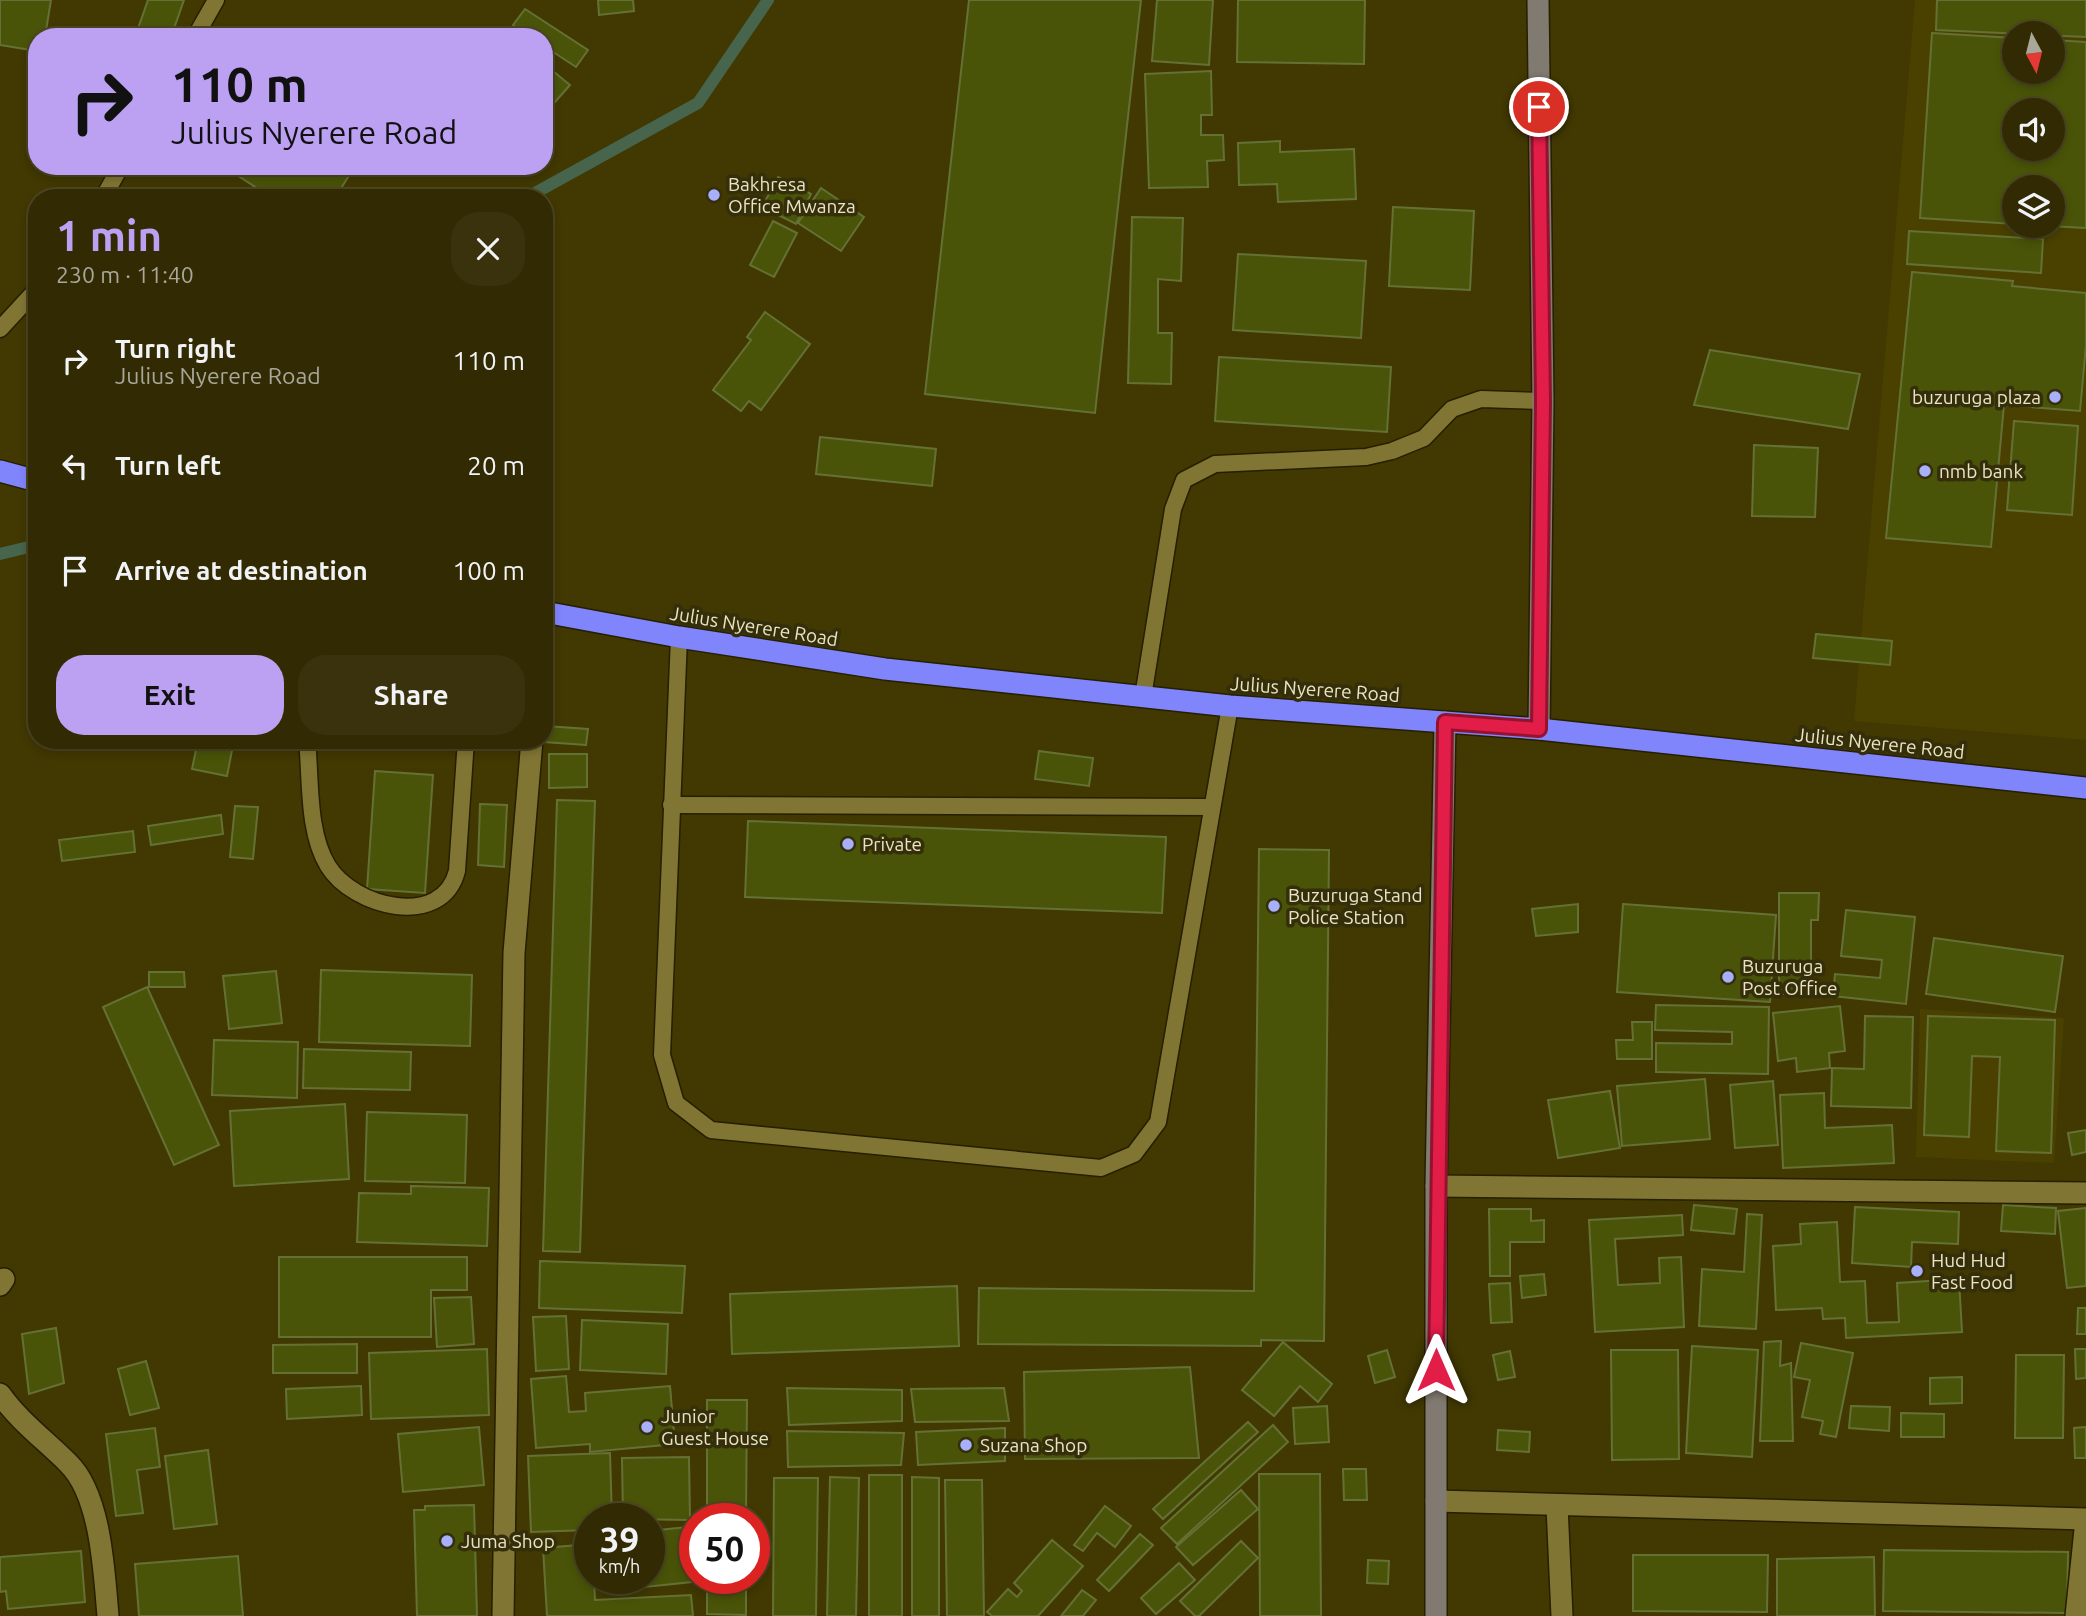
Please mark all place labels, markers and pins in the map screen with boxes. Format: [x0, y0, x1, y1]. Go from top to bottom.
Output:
pin [1509, 77, 1569, 137]
place label: Bakhresa Office Mwanza [728, 173, 856, 217]
marker: Bakhresa Office Mwanza [706, 187, 722, 203]
place label: buzuruga plaza [1912, 386, 2041, 408]
marker: buzuruga plaza [2047, 389, 2063, 405]
place label: nmb bank [1939, 460, 2023, 482]
marker: nmb bank [1917, 463, 1933, 479]
place label: Private [862, 833, 922, 855]
marker: Private [840, 836, 856, 852]
place label: Buzuruga Stand Police Station [1288, 884, 1423, 928]
marker: Buzuruga Stand Police Station [1266, 898, 1282, 914]
place label: Buzuruga Post Office [1742, 955, 1837, 999]
marker: Buzuruga Post Office [1720, 969, 1736, 985]
place label: Hud Hud Fast Food [1931, 1249, 2013, 1293]
marker: Hud Hud Fast Food [1909, 1263, 1925, 1279]
place label: Junior Guest House [661, 1405, 769, 1449]
marker: Junior Guest House [639, 1419, 655, 1435]
place label: Suzana Shop [980, 1434, 1087, 1456]
marker: Suzana Shop [958, 1437, 974, 1453]
place label: Juma Shop [461, 1530, 555, 1552]
marker: Juma Shop [439, 1533, 455, 1549]

